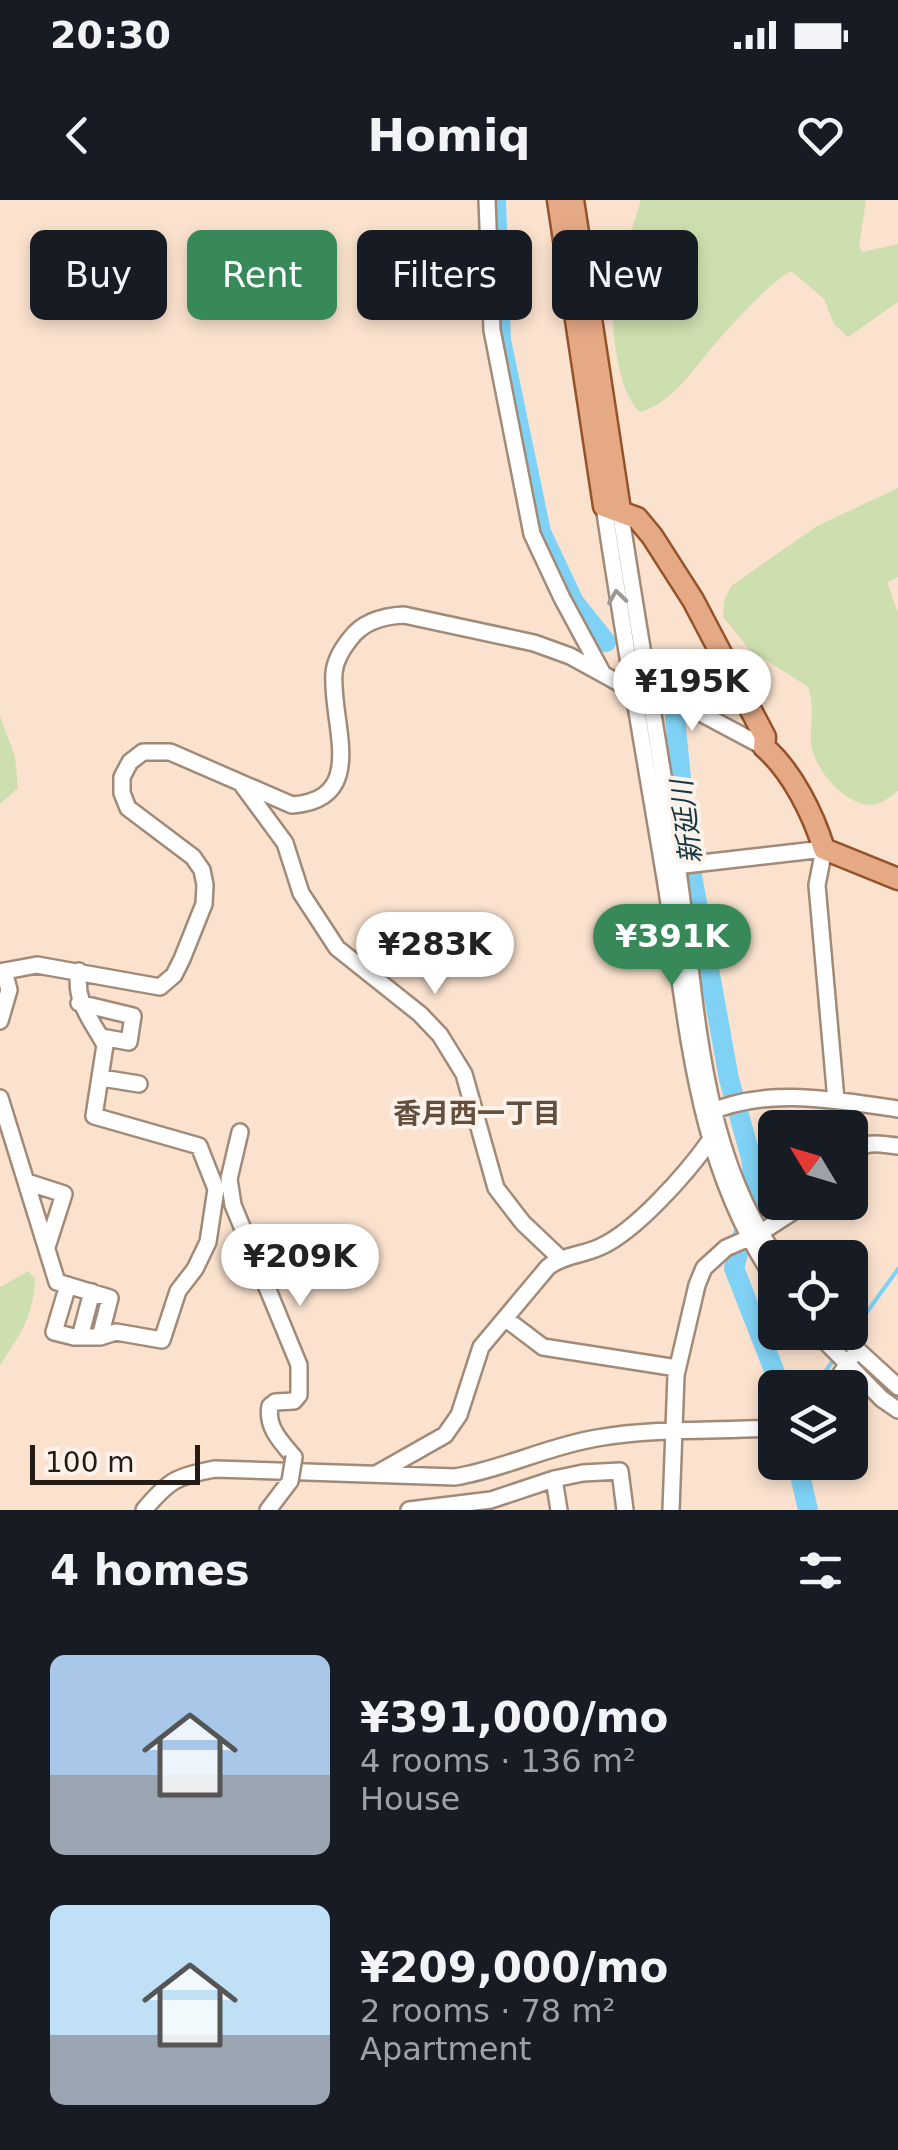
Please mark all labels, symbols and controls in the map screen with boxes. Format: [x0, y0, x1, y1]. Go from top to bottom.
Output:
text: 20:30 [50, 13, 171, 57]
icon: back [50, 108, 105, 163]
icon: heart [793, 108, 848, 163]
text: Homiq [367, 109, 531, 162]
chip: Buy [30, 230, 167, 320]
chip: Rent [187, 230, 337, 320]
chip: Filters [357, 230, 532, 320]
chip: New [552, 230, 698, 320]
one-way arrow [608, 589, 629, 606]
pin: ¥195K [622, 649, 762, 734]
text: ¥195K [635, 662, 749, 700]
water label: 新延川 [665, 775, 708, 866]
pin: ¥391K [602, 904, 742, 989]
pin: ¥283K [365, 912, 505, 997]
text: ¥391K [615, 917, 729, 955]
text: ¥283K [378, 925, 492, 963]
district label: 香月西一丁目 [393, 1097, 561, 1130]
north arrow [758, 1110, 868, 1220]
map controls [758, 1110, 868, 1480]
pin: ¥209K [230, 1224, 370, 1309]
text: ¥209K [243, 1237, 357, 1275]
button: locate [758, 1240, 868, 1350]
button: layers [758, 1370, 868, 1480]
scale bar [30, 1440, 200, 1484]
text: 100 m [45, 1446, 135, 1479]
icon: filters [793, 1543, 848, 1598]
text: 4 homes [50, 1546, 250, 1595]
text: ¥391,000/mo [360, 1693, 668, 1742]
icon: home [130, 1695, 250, 1815]
text: 4 rooms · 136 m² [360, 1742, 636, 1780]
text: House [360, 1780, 460, 1818]
text: ¥209,000/mo [360, 1943, 668, 1992]
icon: home [130, 1945, 250, 2065]
text: 2 rooms · 78 m² [360, 1992, 615, 2030]
text: Apartment [360, 2030, 531, 2068]

